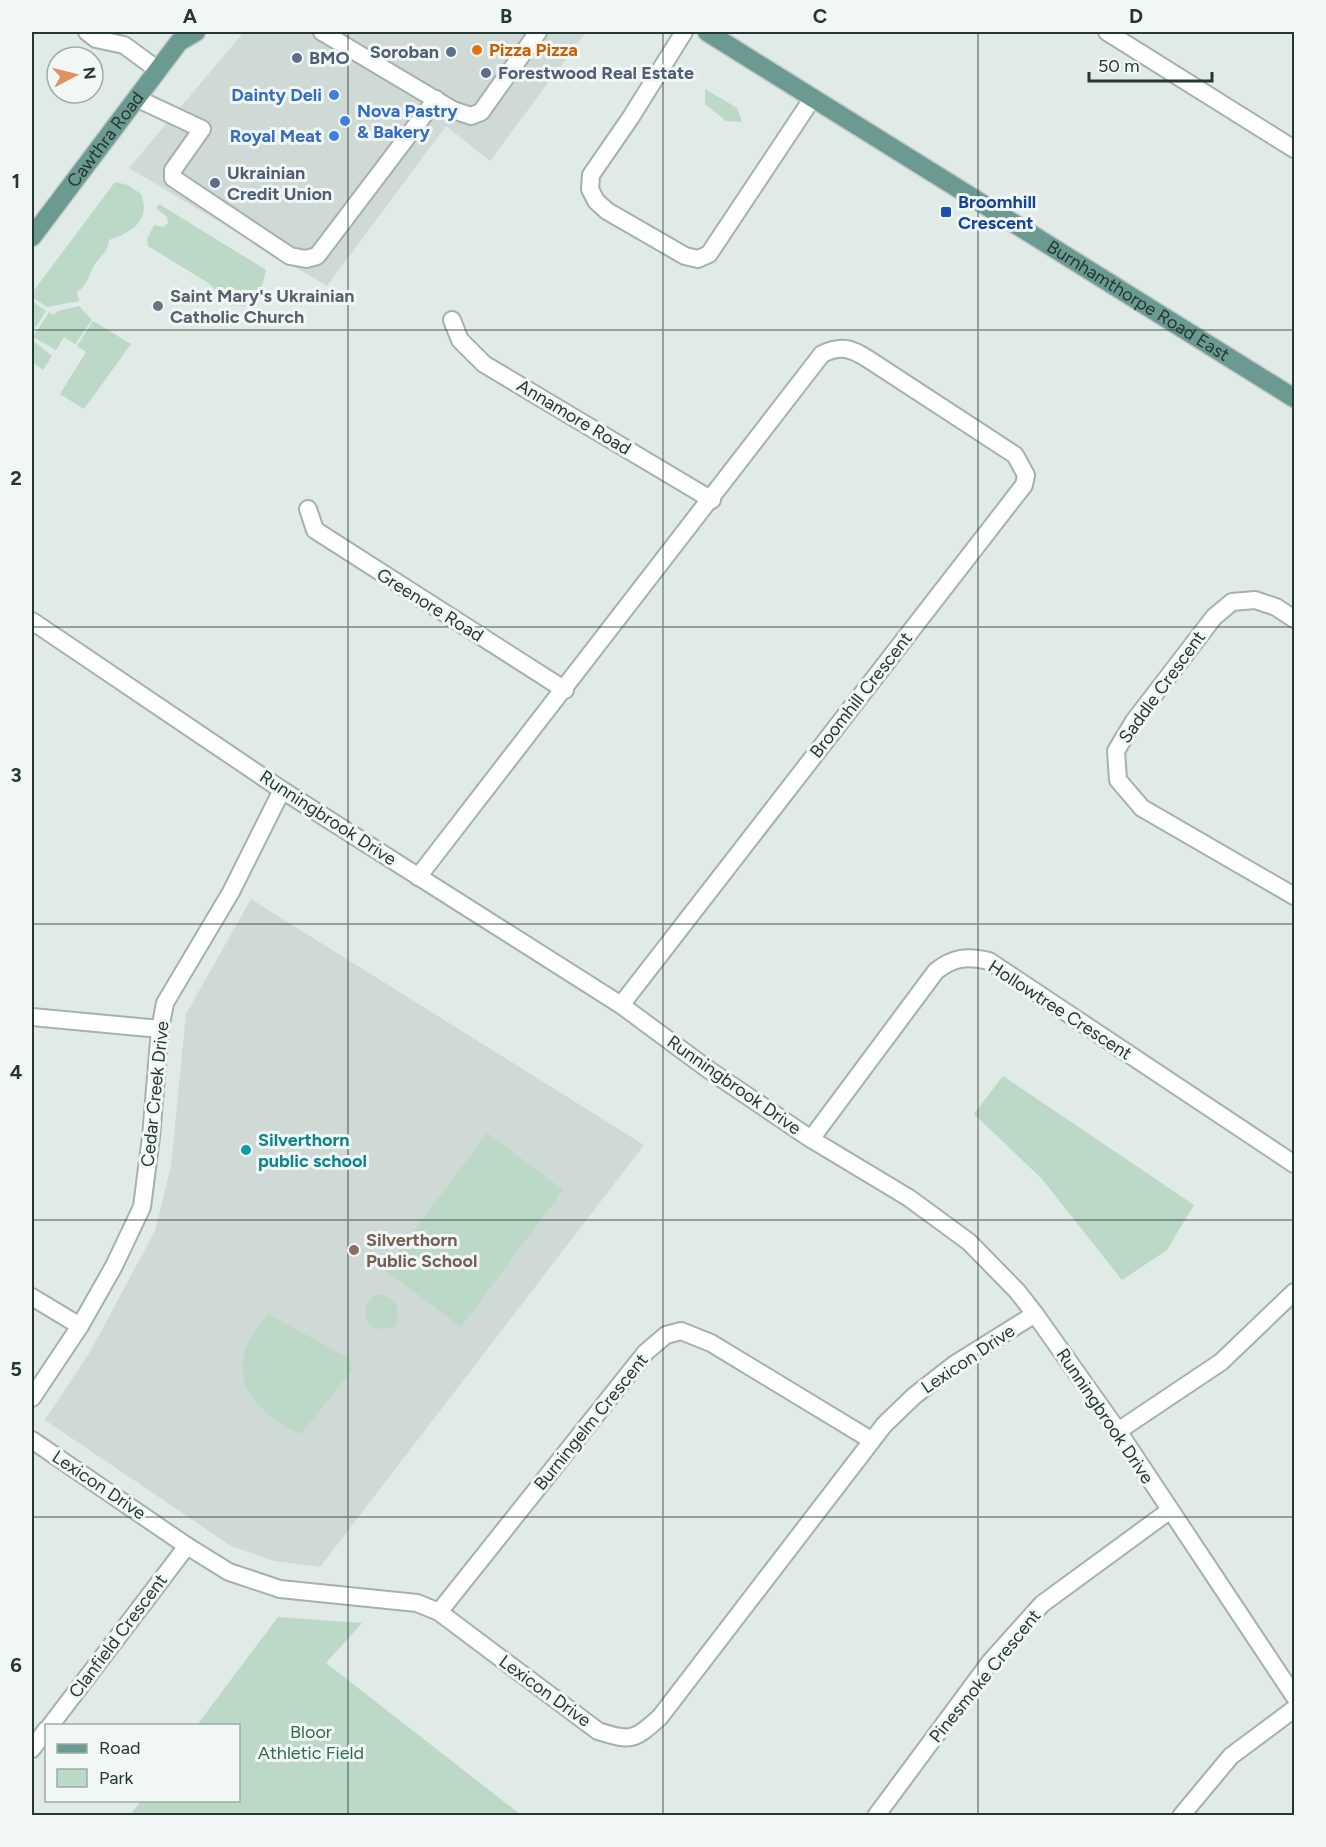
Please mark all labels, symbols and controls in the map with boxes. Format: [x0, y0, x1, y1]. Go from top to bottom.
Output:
text: A [183, 4, 198, 28]
text: B [500, 4, 512, 28]
text: C [813, 4, 827, 28]
text: D [1129, 4, 1143, 28]
place label: Pizza Pizza [489, 39, 578, 61]
place label: Soroban [370, 41, 439, 63]
marker: Pizza Pizza [470, 43, 484, 57]
north arrow [45, 45, 105, 105]
marker: Soroban [444, 45, 458, 59]
scale bar [1089, 45, 1212, 83]
place label: BMO [309, 47, 350, 69]
marker: BMO [290, 51, 304, 65]
text: 50 m [1098, 55, 1140, 77]
place label: Forestwood Real Estate [498, 62, 694, 84]
text: N [79, 66, 100, 81]
marker: Forestwood Real Estate [479, 66, 493, 80]
place label: Dainty Deli [231, 84, 322, 106]
street label: Cawthra Road [62, 87, 149, 192]
marker: Dainty Deli [327, 88, 341, 102]
place label: Nova Pastry & Bakery [357, 100, 458, 143]
marker: Nova Pastry & Bakery [338, 114, 352, 128]
place label: Royal Meat [230, 125, 322, 147]
marker: Royal Meat [327, 129, 341, 143]
place label: Ukrainian Credit Union [227, 162, 332, 205]
text: 1 [12, 169, 20, 193]
marker: Ukrainian Credit Union [208, 176, 222, 190]
place label: Broomhill Crescent [958, 191, 1036, 234]
marker: Broomhill Crescent [939, 205, 953, 219]
street label: Burnhamthorpe Road East [1043, 236, 1234, 366]
place label: Saint Mary's Ukrainian Catholic Church [170, 285, 355, 328]
marker: Saint Mary's Ukrainian Catholic Church [151, 299, 165, 313]
street label: Annamore Road [513, 374, 635, 460]
text: 2 [10, 466, 22, 490]
street label: Greenore Road [373, 563, 487, 647]
street label: Saddle Crescent [1114, 626, 1210, 747]
street label: Broomhill Crescent [805, 628, 917, 762]
text: 3 [10, 763, 22, 787]
street label: Runningbrook Drive [256, 766, 401, 870]
street label: Hollowtree Crescent [984, 955, 1136, 1065]
street label: Cedar Creek Drive [136, 1020, 174, 1168]
street label: Runningbrook Drive [663, 1031, 805, 1140]
text: 4 [10, 1060, 23, 1084]
place label: Silverthorn public school [258, 1129, 367, 1172]
marker: Silverthorn public school [239, 1143, 253, 1157]
place label: Silverthorn Public School [366, 1229, 477, 1272]
marker: Silverthorn Public School [347, 1243, 361, 1257]
street label: Lexicon Drive [917, 1320, 1019, 1398]
street label: Runningbrook Drive [1052, 1344, 1159, 1488]
street label: Burningelm Crescent [529, 1349, 653, 1495]
text: 5 [10, 1357, 22, 1381]
street label: Lexicon Drive [48, 1446, 150, 1524]
street label: Clanfield Crescent [64, 1570, 172, 1702]
street label: Pinesmoke Crescent [924, 1605, 1046, 1747]
street label: Lexicon Drive [495, 1650, 595, 1732]
text: 6 [10, 1653, 22, 1677]
park label: Bloor Athletic Field [258, 1721, 364, 1764]
legend [45, 1724, 240, 1802]
text: Road [99, 1737, 140, 1759]
text: Park [99, 1767, 134, 1789]

